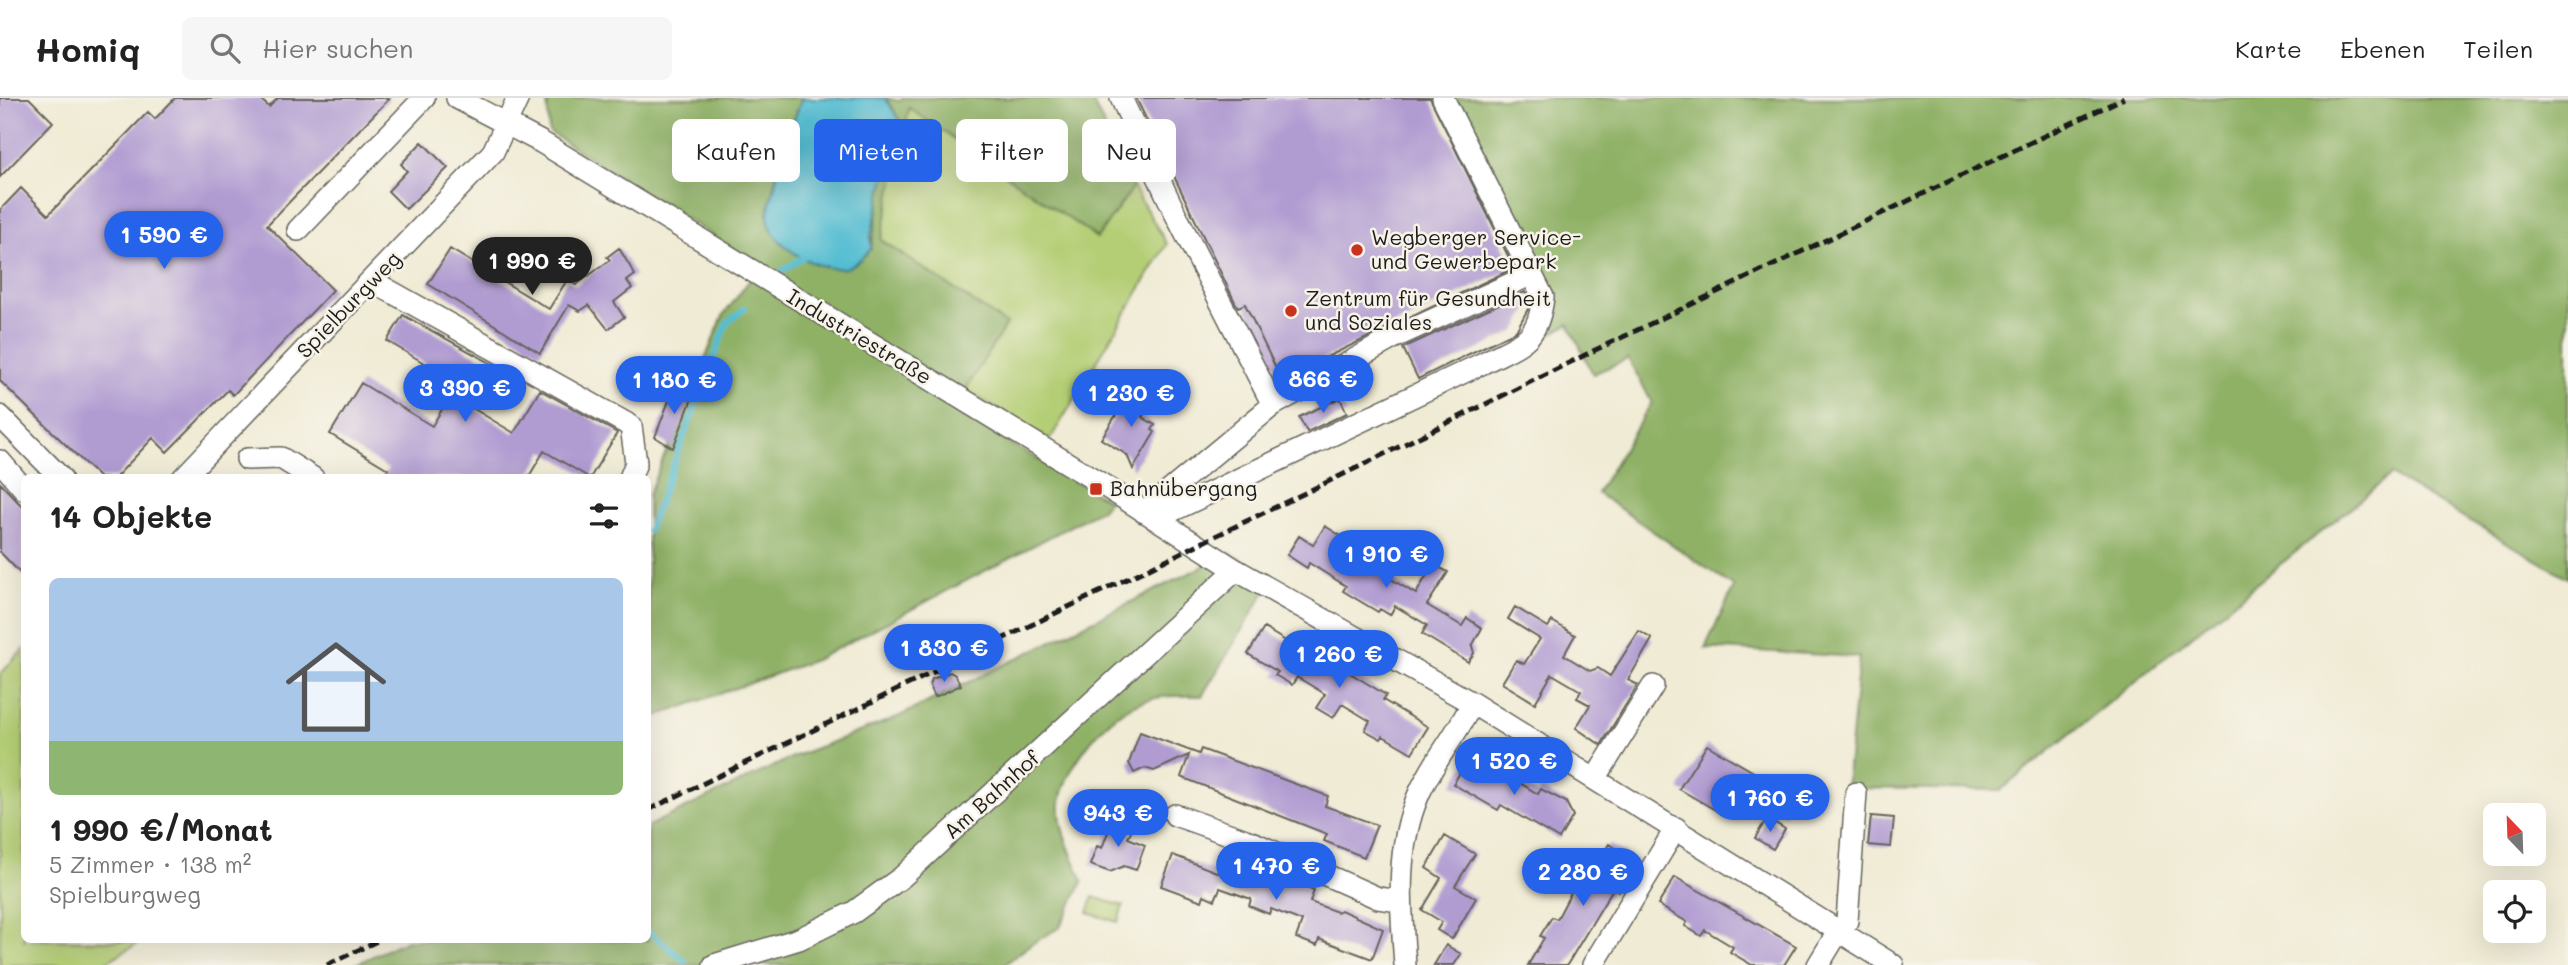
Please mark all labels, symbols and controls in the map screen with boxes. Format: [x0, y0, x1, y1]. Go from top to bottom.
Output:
search box [182, 17, 672, 80]
text: Homiq [35, 27, 140, 70]
icon: search [206, 29, 244, 67]
text: Hier suchen [262, 31, 414, 65]
text: Karte [2235, 33, 2302, 64]
text: Ebenen [2340, 33, 2425, 64]
text: Teilen [2463, 33, 2533, 64]
chip: Kaufen [672, 119, 800, 182]
chip: Mieten [814, 119, 942, 182]
chip: Filter [956, 119, 1068, 182]
chip: Neu [1082, 119, 1176, 182]
pin: 1 590 € [99, 212, 229, 271]
text: 1 590 € [120, 219, 208, 249]
place label: Wegberger Service- und Gewerbepark [1371, 223, 1581, 274]
pin: 1 990 € [467, 238, 597, 297]
marker: Wegberger Service- und Gewerbepark [1349, 242, 1365, 258]
street label: Spielburgweg [290, 245, 406, 363]
text: 1 990 € [488, 245, 576, 275]
street label: Industriestraße [782, 282, 937, 390]
place label: Zentrum für Gesundheit und Soziales [1305, 284, 1551, 335]
marker: Zentrum für Gesundheit und Soziales [1283, 303, 1299, 319]
pin: 1 180 € [609, 356, 739, 416]
pin: 866 € [1274, 356, 1372, 415]
text: 866 € [1288, 363, 1358, 393]
pin: 3 390 € [400, 364, 530, 424]
text: 1 180 € [632, 364, 716, 394]
pin: 1 230 € [1066, 370, 1196, 429]
text: 3 390 € [419, 372, 511, 402]
text: 1 230 € [1088, 377, 1174, 407]
place label: Bahnübergang [1110, 474, 1257, 501]
marker: Bahnübergang [1088, 481, 1104, 497]
text: 14 Objekte [49, 496, 212, 536]
icon: filters [585, 497, 623, 535]
pin: 1 910 € [1321, 531, 1451, 590]
text: 1 910 € [1344, 538, 1428, 568]
icon: home [273, 624, 399, 750]
pin: 1 830 € [879, 624, 1009, 684]
pin: 1 260 € [1274, 630, 1404, 690]
text: 1 830 € [900, 632, 988, 662]
text: 1 260 € [1296, 638, 1382, 668]
pin: 1 520 € [1449, 738, 1579, 797]
street label: Am Bahnhof [937, 743, 1045, 844]
text: 1 520 € [1471, 745, 1557, 775]
pin: 1 760 € [1705, 774, 1835, 834]
text: 1 760 € [1727, 782, 1813, 812]
pin: 943 € [1069, 790, 1167, 849]
text: 943 € [1083, 797, 1153, 827]
north arrow [2483, 803, 2546, 866]
map controls [2483, 803, 2546, 943]
text: 1 990 €/Monat [49, 809, 273, 849]
pin: 1 470 € [1211, 842, 1341, 902]
pin: 2 280 € [1518, 848, 1648, 908]
text: 5 Zimmer · 138 m² [49, 849, 252, 879]
text: 1 470 € [1232, 850, 1320, 880]
text: 2 280 € [1538, 856, 1628, 886]
text: Spielburgweg [49, 879, 201, 909]
button: locate [2483, 880, 2546, 943]

